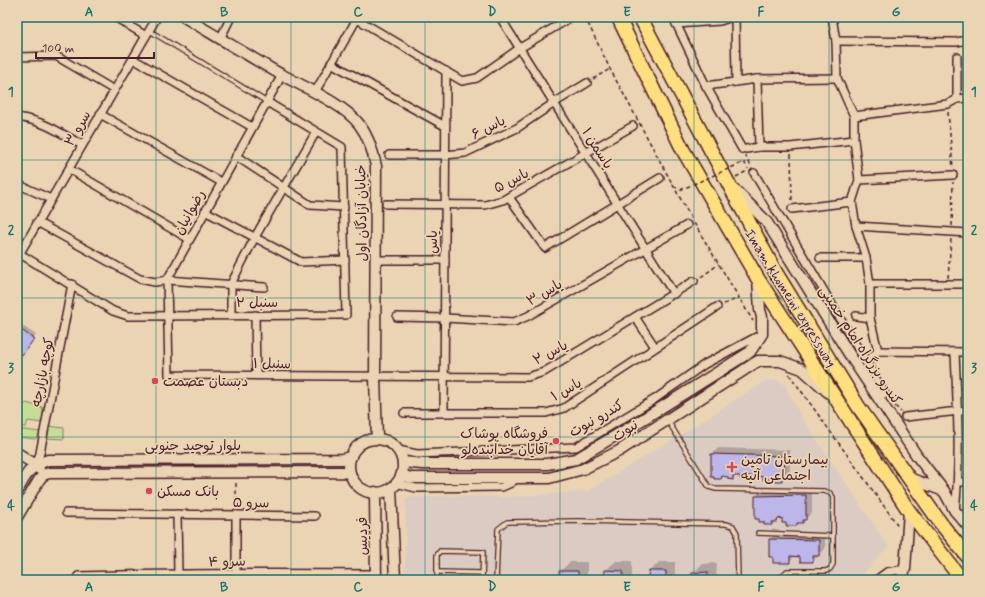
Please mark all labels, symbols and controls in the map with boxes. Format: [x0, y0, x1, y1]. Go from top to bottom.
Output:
text: A [85, 4, 93, 21]
text: B [220, 4, 229, 21]
text: C [353, 4, 363, 21]
text: D [488, 4, 497, 21]
text: E [623, 4, 631, 21]
text: F [758, 4, 765, 21]
text: G [892, 4, 901, 21]
scale bar [36, 34, 154, 60]
text: 100 m [42, 41, 74, 57]
text: 1 [8, 84, 14, 101]
text: 1 [971, 84, 977, 101]
street label: سرو ۳ [60, 107, 95, 150]
street label: یاس ۶ [468, 112, 509, 144]
street label: یاسمن ۱ [577, 124, 617, 173]
street label: خیابان آزادگان اول [352, 164, 372, 262]
street label: یاس ۵ [491, 164, 532, 197]
street label: رضوانیان [170, 187, 210, 238]
text: 2 [8, 222, 15, 239]
text: 2 [971, 222, 978, 239]
street label: Imam khomeini expressway [740, 226, 840, 371]
street label: یاس [424, 230, 442, 254]
street label: یاس ۳ [523, 275, 566, 310]
street label: کندرو بزرگراه امام خمینی [814, 283, 905, 409]
street label: سنبل ۲ [236, 294, 278, 312]
street label: کوچه بازارچه [27, 336, 59, 408]
street label: یاس ۲ [530, 336, 571, 369]
street label: سنبل ۱ [253, 355, 291, 373]
text: 3 [8, 360, 14, 377]
text: 3 [971, 360, 977, 377]
place label: دبستان عصمت [163, 373, 248, 391]
street label: یاس ۱ [548, 374, 585, 406]
marker: دبستان عصمت [150, 376, 160, 386]
street label: کندرو نبوت [566, 396, 626, 440]
street label: نبوت [609, 416, 641, 444]
place label: فروشگاه پوشاک آقایان خدابنده‌لو [460, 425, 549, 459]
marker: فروشگاه پوشاک آقایان خدابنده‌لو [551, 436, 561, 446]
street label: بلوار توحید جنوبی [145, 437, 241, 455]
place label: بیمارستان تامین اجتماعی آتیه [741, 451, 829, 485]
marker: بیمارستان تامین اجتماعی آتیه [726, 461, 738, 473]
place label: بانک مسکن [157, 483, 219, 501]
marker: بانک مسکن [144, 486, 154, 496]
street label: سرو ۵ [232, 494, 270, 512]
text: 4 [7, 498, 15, 515]
text: 4 [970, 498, 978, 515]
street label: فردیس [354, 517, 372, 555]
street label: سرو ۴ [208, 553, 246, 571]
text: A [85, 579, 93, 596]
text: B [220, 579, 229, 596]
text: C [353, 579, 363, 596]
text: D [488, 579, 497, 596]
text: E [623, 579, 631, 596]
text: F [758, 579, 765, 596]
text: G [892, 579, 901, 596]

